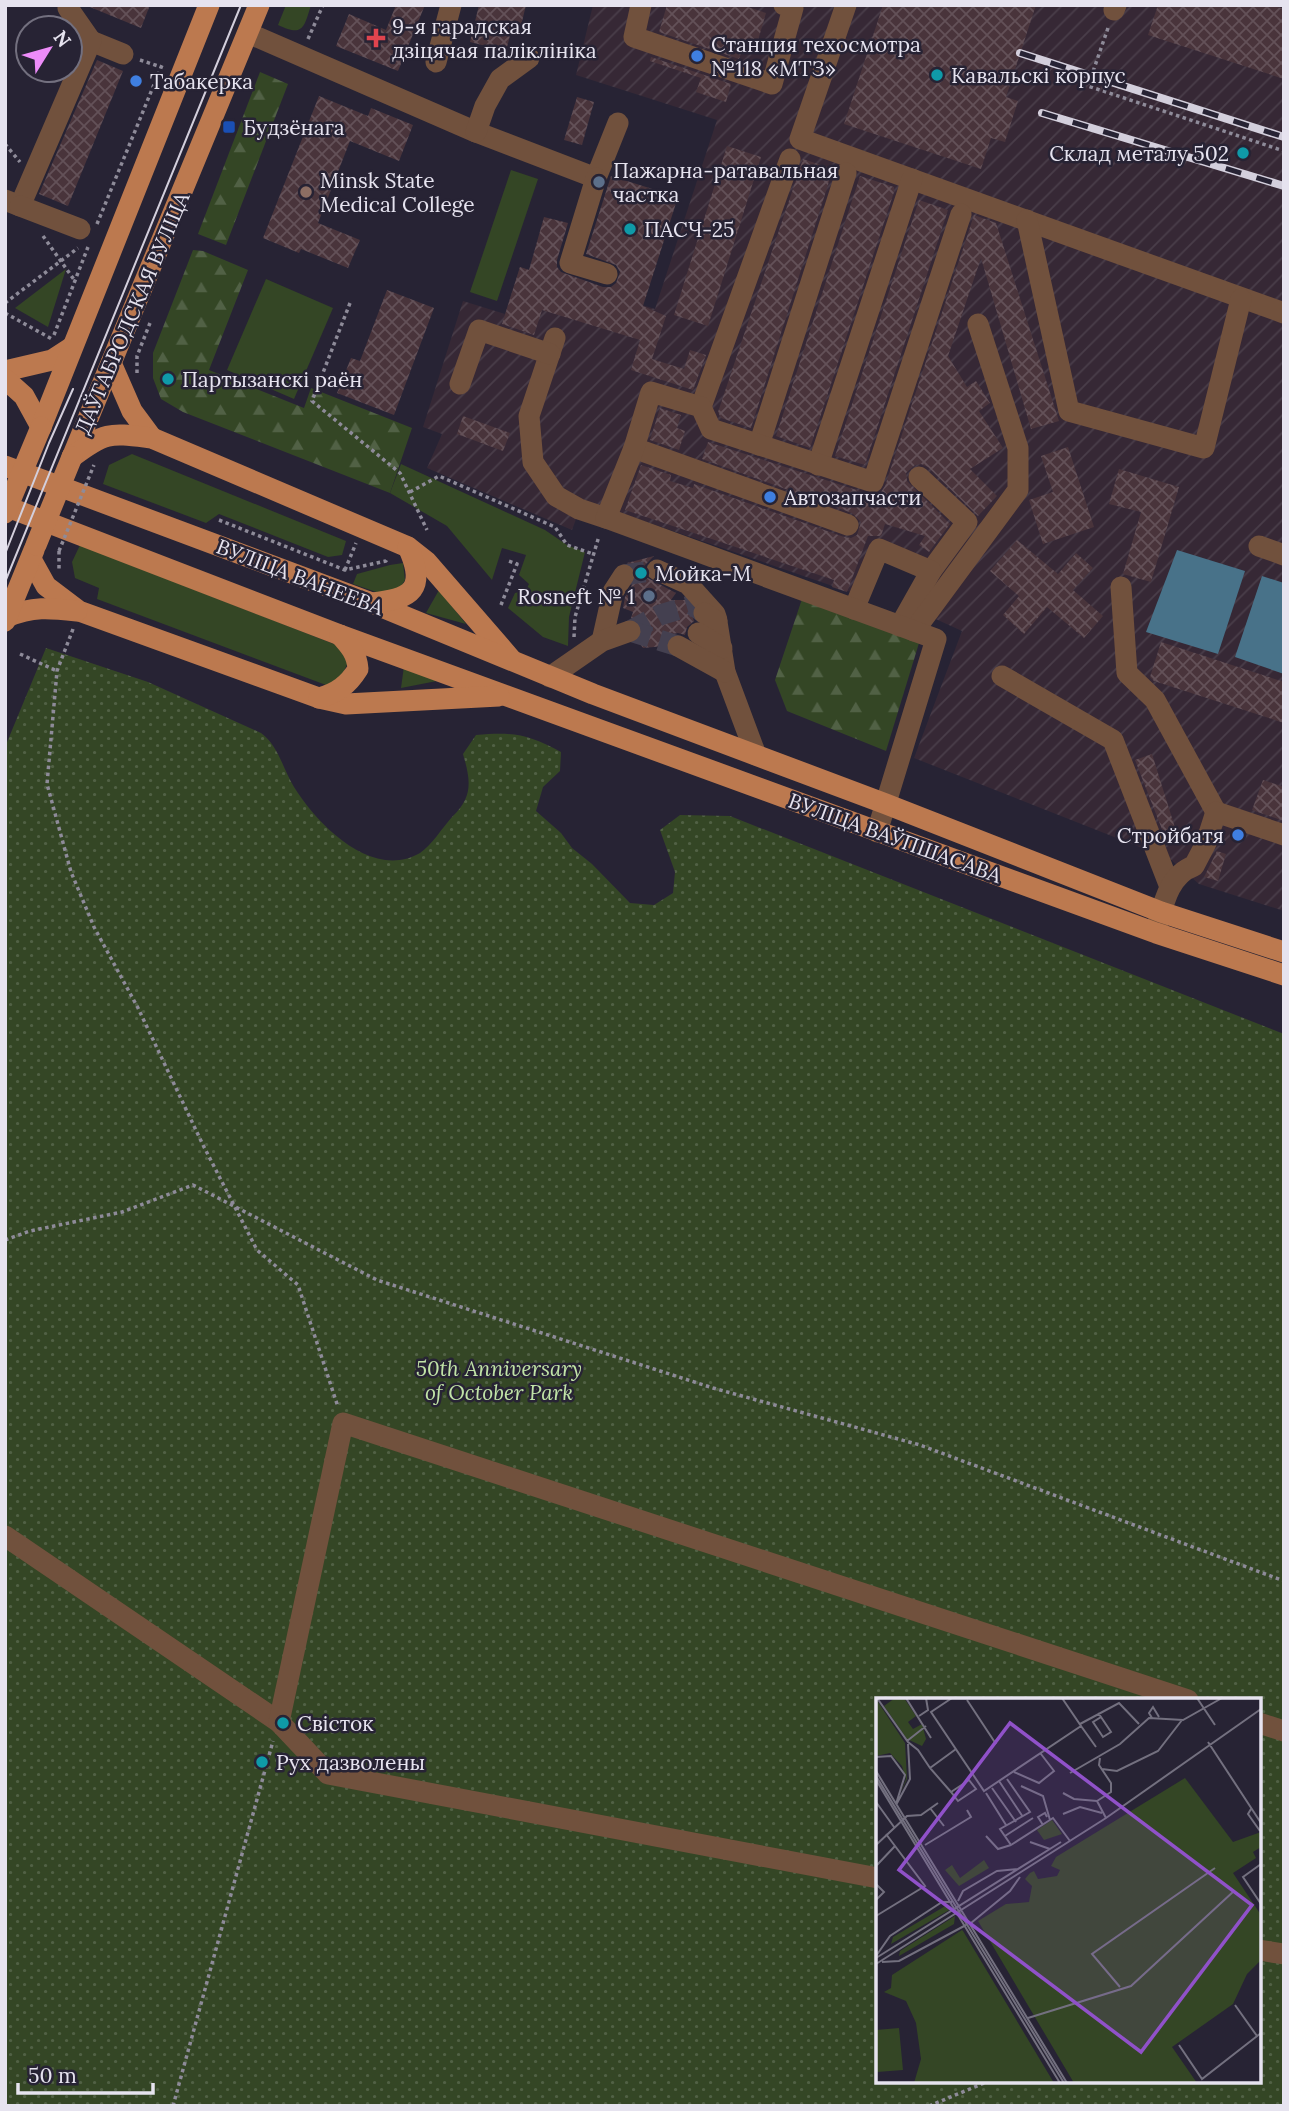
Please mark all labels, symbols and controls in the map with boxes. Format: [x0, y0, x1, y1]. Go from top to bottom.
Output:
place label: 9-я гарадская дзіцячая паліклініка [392, 13, 597, 64]
north arrow [14, 14, 84, 84]
text: N [49, 26, 77, 52]
marker: 9-я гарадская дзіцячая паліклініка [366, 28, 386, 48]
place label: Станция техосмотра №118 «МТЗ» [711, 31, 921, 82]
marker: Станция техосмотра №118 «МТЗ» [689, 48, 705, 64]
place label: Кавальскі корпус [951, 62, 1126, 89]
marker: Кавальскі корпус [929, 67, 945, 83]
place label: Табакерка [150, 68, 253, 95]
marker: Табакерка [128, 73, 144, 89]
place label: Будзёнага [243, 114, 345, 141]
marker: Будзёнага [221, 119, 237, 135]
place label: Склад металу 502 [1049, 140, 1229, 167]
marker: Склад металу 502 [1235, 145, 1251, 161]
place label: Пажарна-ратавальная частка [613, 157, 838, 208]
place label: Minsk State Medical College [320, 167, 475, 218]
marker: Пажарна-ратавальная частка [591, 174, 607, 190]
marker: Minsk State Medical College [298, 184, 314, 200]
street label: ДАЎГАБРОДСКАЯ ВУЛІЦА [69, 187, 196, 438]
place label: ПАСЧ-25 [644, 216, 734, 243]
marker: ПАСЧ-25 [622, 221, 638, 237]
place label: Партызанскі раён [182, 366, 362, 393]
marker: Партызанскі раён [160, 371, 176, 387]
place label: Автозапчасти [783, 484, 921, 511]
marker: Автозапчасти [762, 489, 778, 505]
street label: ВУЛІЦА ВАНЕЕВА [213, 533, 388, 622]
place label: Мойка-М [655, 560, 751, 587]
marker: Мойка-М [633, 565, 649, 581]
place label: Rosneft № 1 [517, 583, 635, 610]
marker: Rosneft № 1 [641, 588, 657, 604]
street label: ВУЛІЦА ВАЎПШАСАВА [785, 787, 1006, 889]
place label: Стройбатя [1117, 822, 1224, 849]
marker: Стройбатя [1230, 827, 1246, 843]
park label: 50th Anniversary of October Park [416, 1355, 582, 1406]
inset map [876, 1698, 1261, 2083]
place label: Свісток [297, 1710, 374, 1737]
marker: Свісток [275, 1715, 291, 1731]
place label: Рух дазволены [276, 1749, 425, 1776]
marker: Рух дазволены [254, 1754, 270, 1770]
scale bar [18, 2052, 152, 2096]
text: 50 m [28, 2062, 77, 2089]

